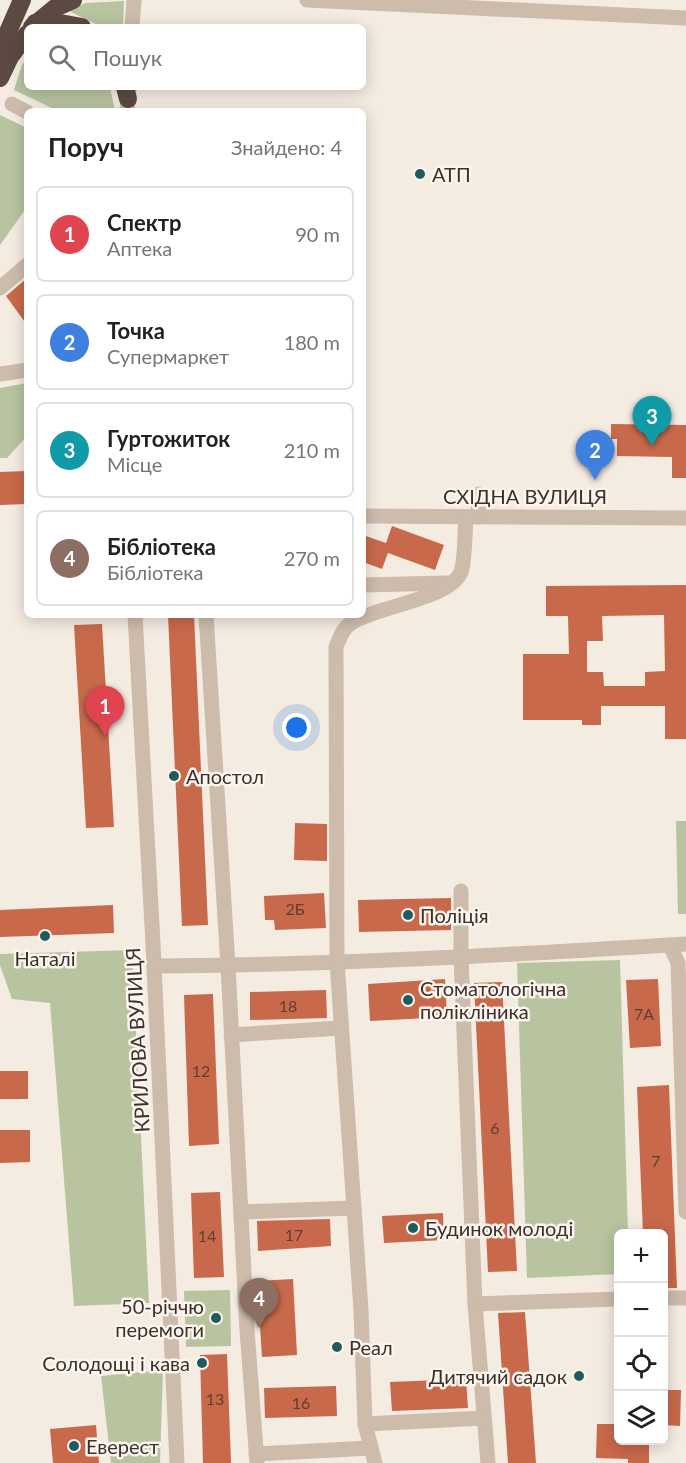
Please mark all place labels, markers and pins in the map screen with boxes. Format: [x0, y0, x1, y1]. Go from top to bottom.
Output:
place label: АТП [432, 162, 471, 186]
marker: АТП [413, 167, 427, 181]
pin: 3 [632, 396, 672, 446]
pin: 2 [576, 430, 614, 480]
pin: 1 [86, 686, 124, 736]
place label: Апостол [186, 764, 264, 788]
marker: Апостол [167, 769, 181, 783]
place label: Поліція [420, 903, 489, 927]
marker: Поліція [401, 908, 415, 922]
marker: Наталі [38, 929, 52, 943]
place label: Наталі [14, 946, 76, 970]
place label: Стоматологічна полікліника [420, 976, 566, 1023]
marker: Стоматологічна полікліника [401, 993, 415, 1007]
place label: Будинок молоді [425, 1216, 573, 1240]
marker: Будинок молоді [406, 1221, 420, 1235]
pin: 4 [240, 1278, 278, 1328]
place label: 50-річчю перемоги [115, 1294, 204, 1341]
marker: 50-річчю перемоги [209, 1311, 223, 1325]
place label: Реал [349, 1335, 393, 1359]
marker: Реал [330, 1340, 344, 1354]
place label: Солодощі і кава [42, 1351, 190, 1375]
marker: Солодощі і кава [195, 1356, 209, 1370]
place label: Дитячий садок [429, 1364, 568, 1388]
marker: Дитячий садок [572, 1369, 586, 1383]
place label: Еверест [86, 1434, 159, 1458]
marker: Еверест [67, 1439, 81, 1453]

